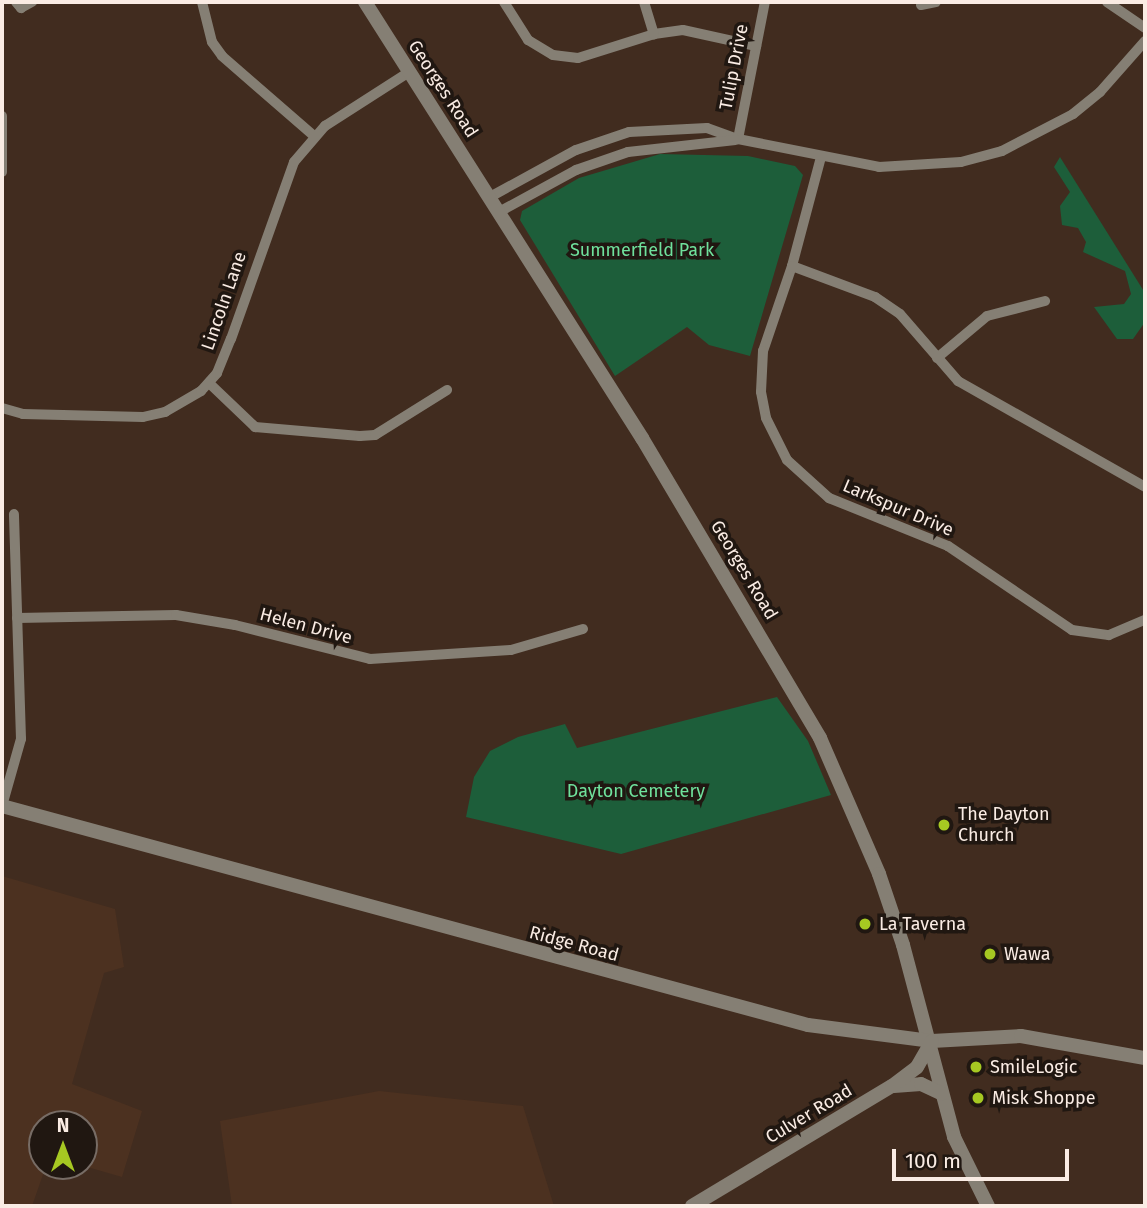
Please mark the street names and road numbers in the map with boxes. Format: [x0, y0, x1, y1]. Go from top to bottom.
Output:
street label: Tulip Drive [715, 22, 753, 112]
street label: Georges Road [403, 36, 483, 142]
street label: Lincoln Lane [197, 249, 251, 353]
street label: Larkspur Drive [839, 475, 957, 541]
street label: Georges Road [706, 516, 782, 624]
street label: Helen Drive [258, 603, 354, 649]
street label: Ridge Road [527, 922, 621, 966]
street label: Culver Road [762, 1080, 856, 1148]

